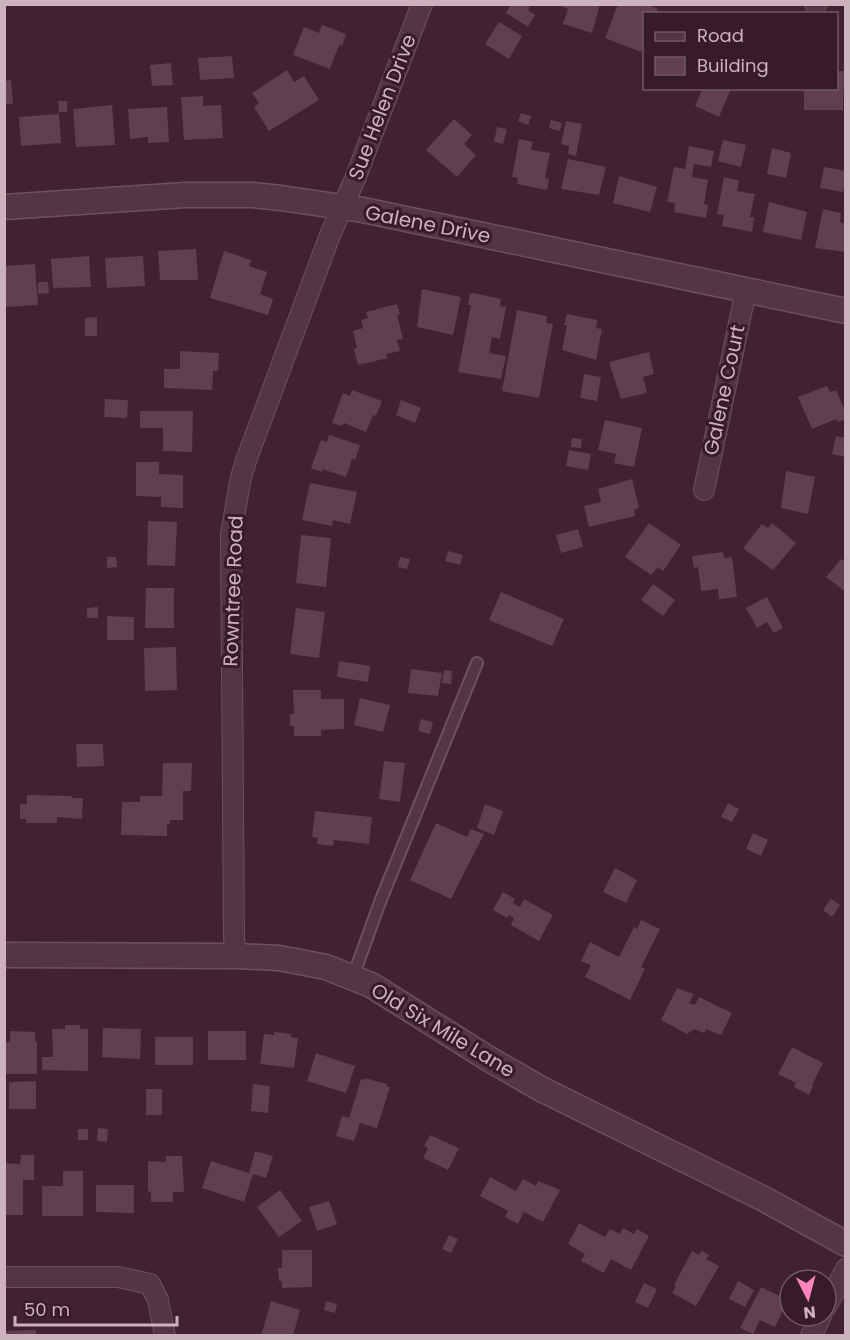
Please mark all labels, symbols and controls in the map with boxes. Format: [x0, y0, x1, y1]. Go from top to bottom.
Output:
legend [643, 12, 838, 90]
text: Road [697, 23, 744, 48]
street label: Sue Helen Drive [341, 30, 423, 184]
text: Building [697, 53, 769, 78]
street label: Galene Drive [363, 198, 493, 250]
street label: Galene Court [697, 322, 751, 458]
street label: Rowntree Road [216, 515, 250, 667]
street label: Old Six Mile Lane [366, 976, 520, 1084]
north arrow [778, 1268, 838, 1328]
scale bar [15, 1289, 177, 1327]
text: 50 m [24, 1297, 70, 1322]
text: N [802, 1300, 817, 1324]

